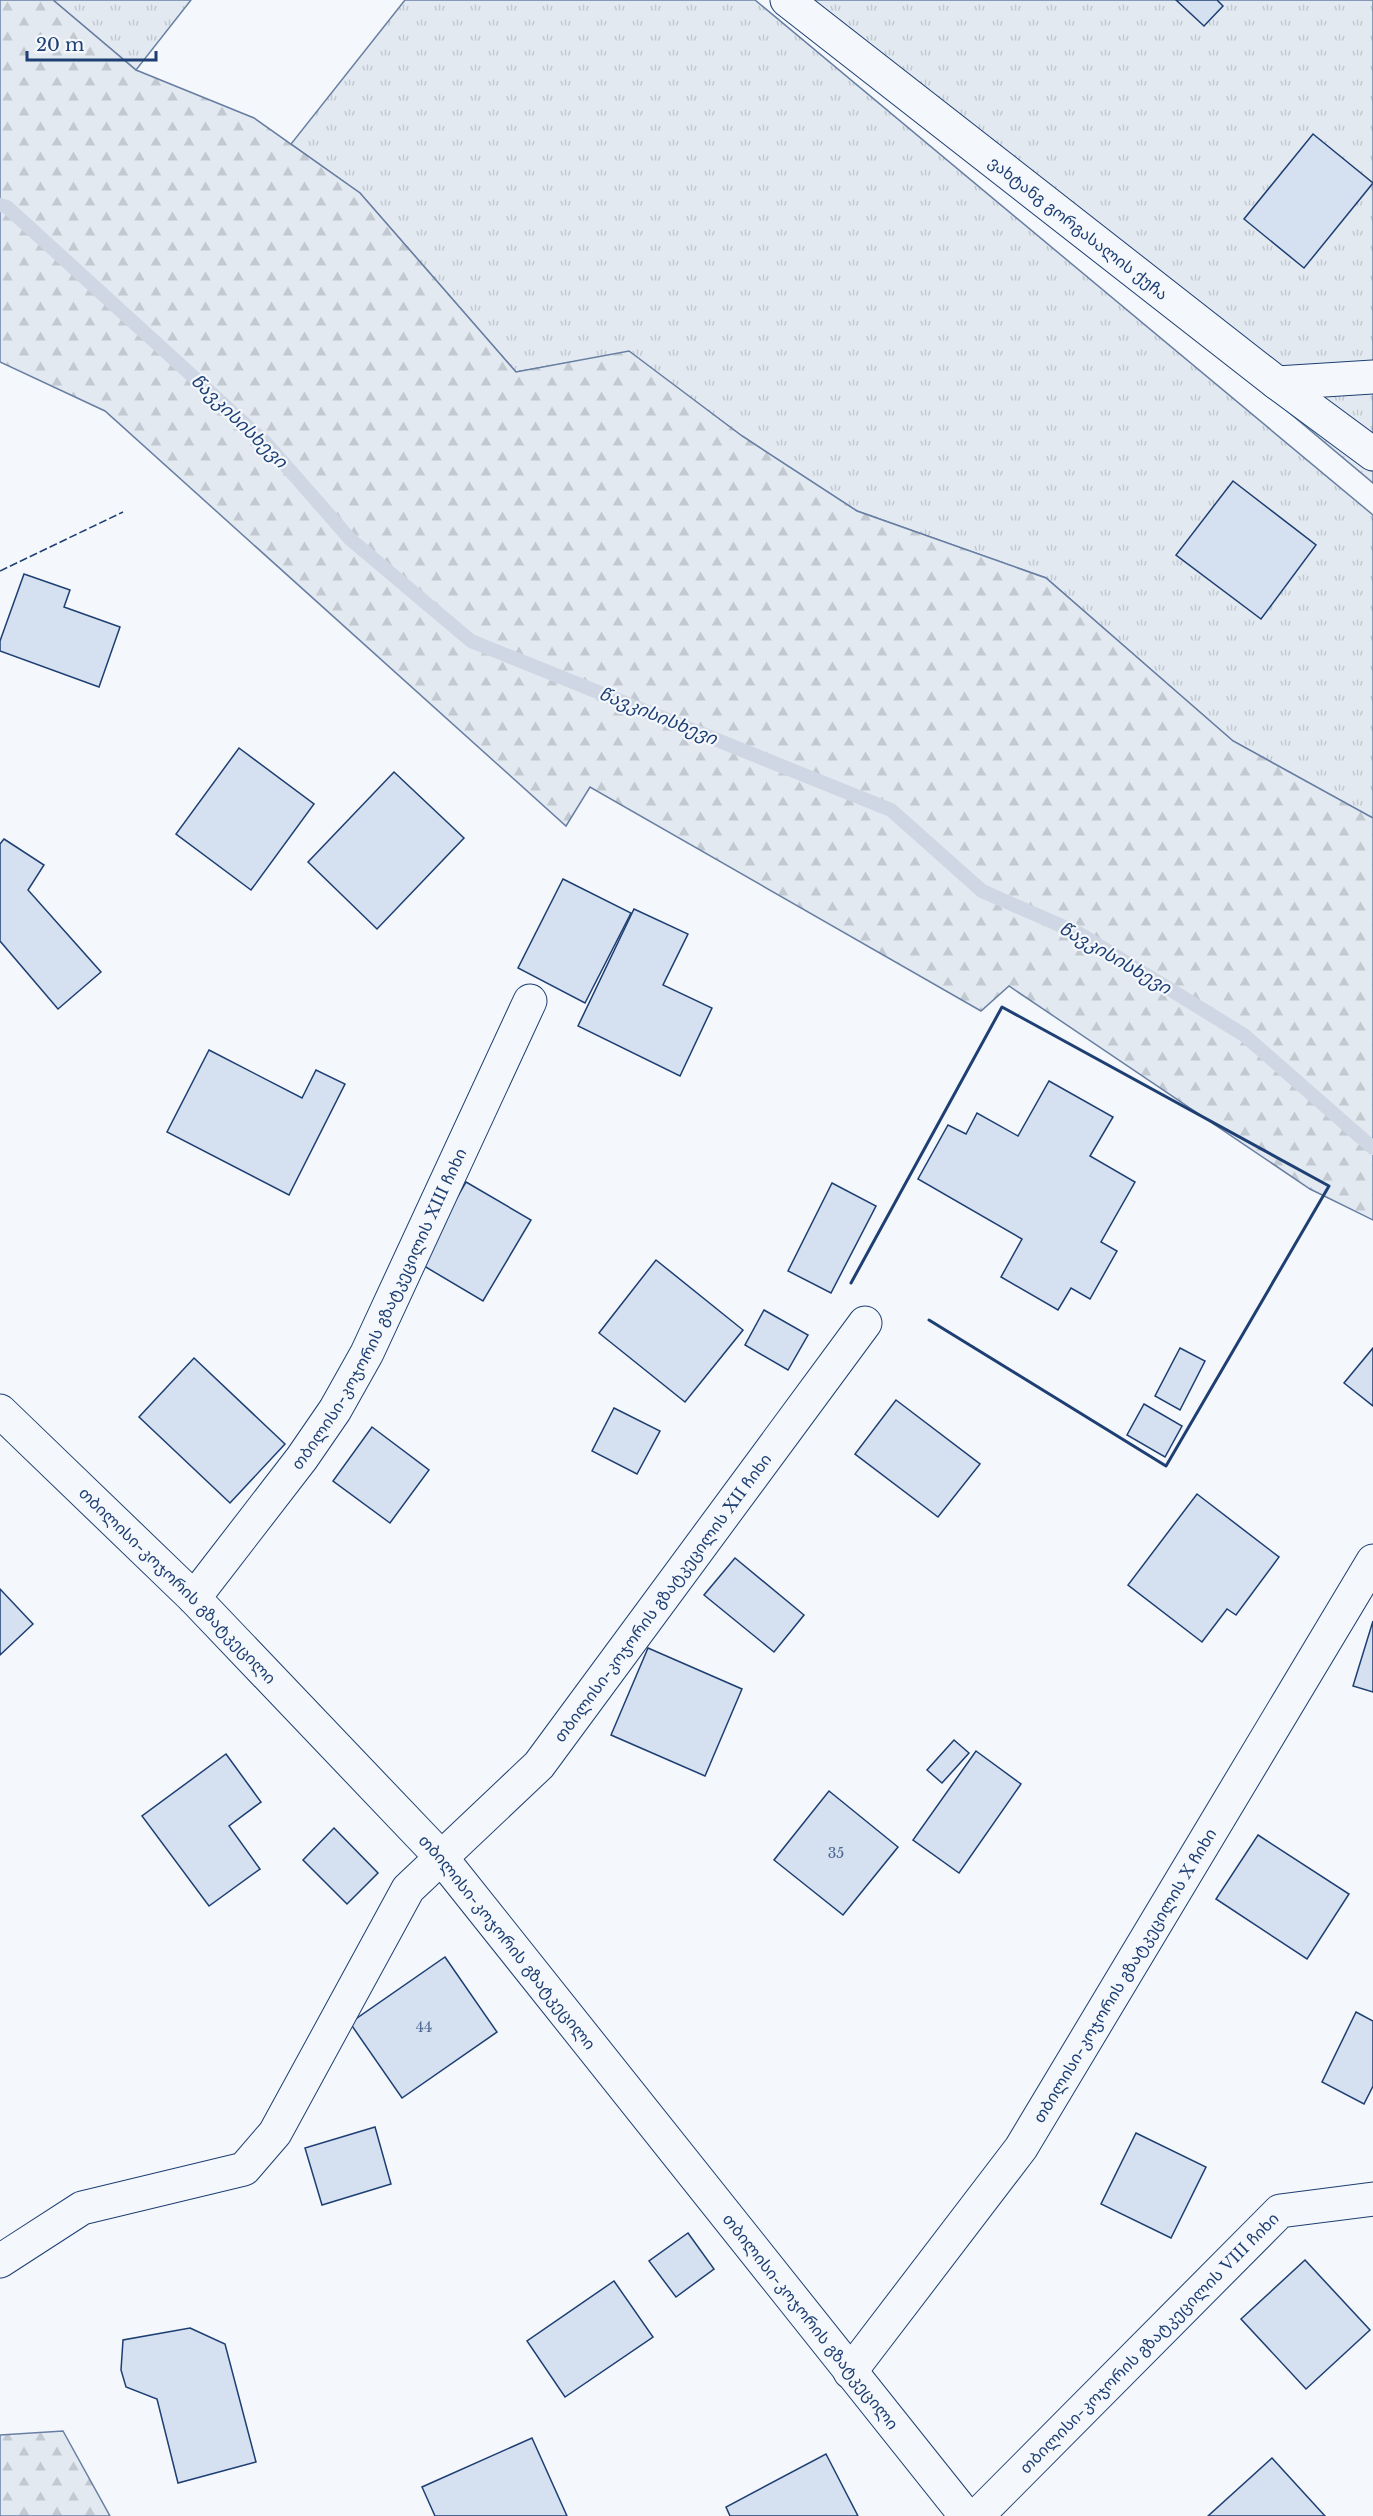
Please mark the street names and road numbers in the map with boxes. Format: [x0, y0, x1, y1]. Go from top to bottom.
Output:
street label: ვახტანგ გორგასალის ქუჩა [985, 152, 1172, 304]
street label: თბილისი-კოჯორის გზატკეცილის XIII ჩიხი [287, 1145, 470, 1474]
street label: თბილისი-კოჯორის გზატკეცილის XII ჩიხი [549, 1449, 775, 1746]
street label: თბილისი-კოჯორის გზატკეცილი [75, 1483, 280, 1688]
street label: თბილისი-კოჯორის გზატკეცილის X ჩიხი [1029, 1825, 1220, 2126]
street label: თბილისი-კოჯორის გზატკეცილი [415, 1830, 600, 2053]
street label: თბილისი-კოჯორის გზატკეცილის VIII ჩიხი [1015, 2208, 1283, 2477]
street label: თბილისი-კოჯორის გზატკეცილი [719, 2209, 903, 2433]

